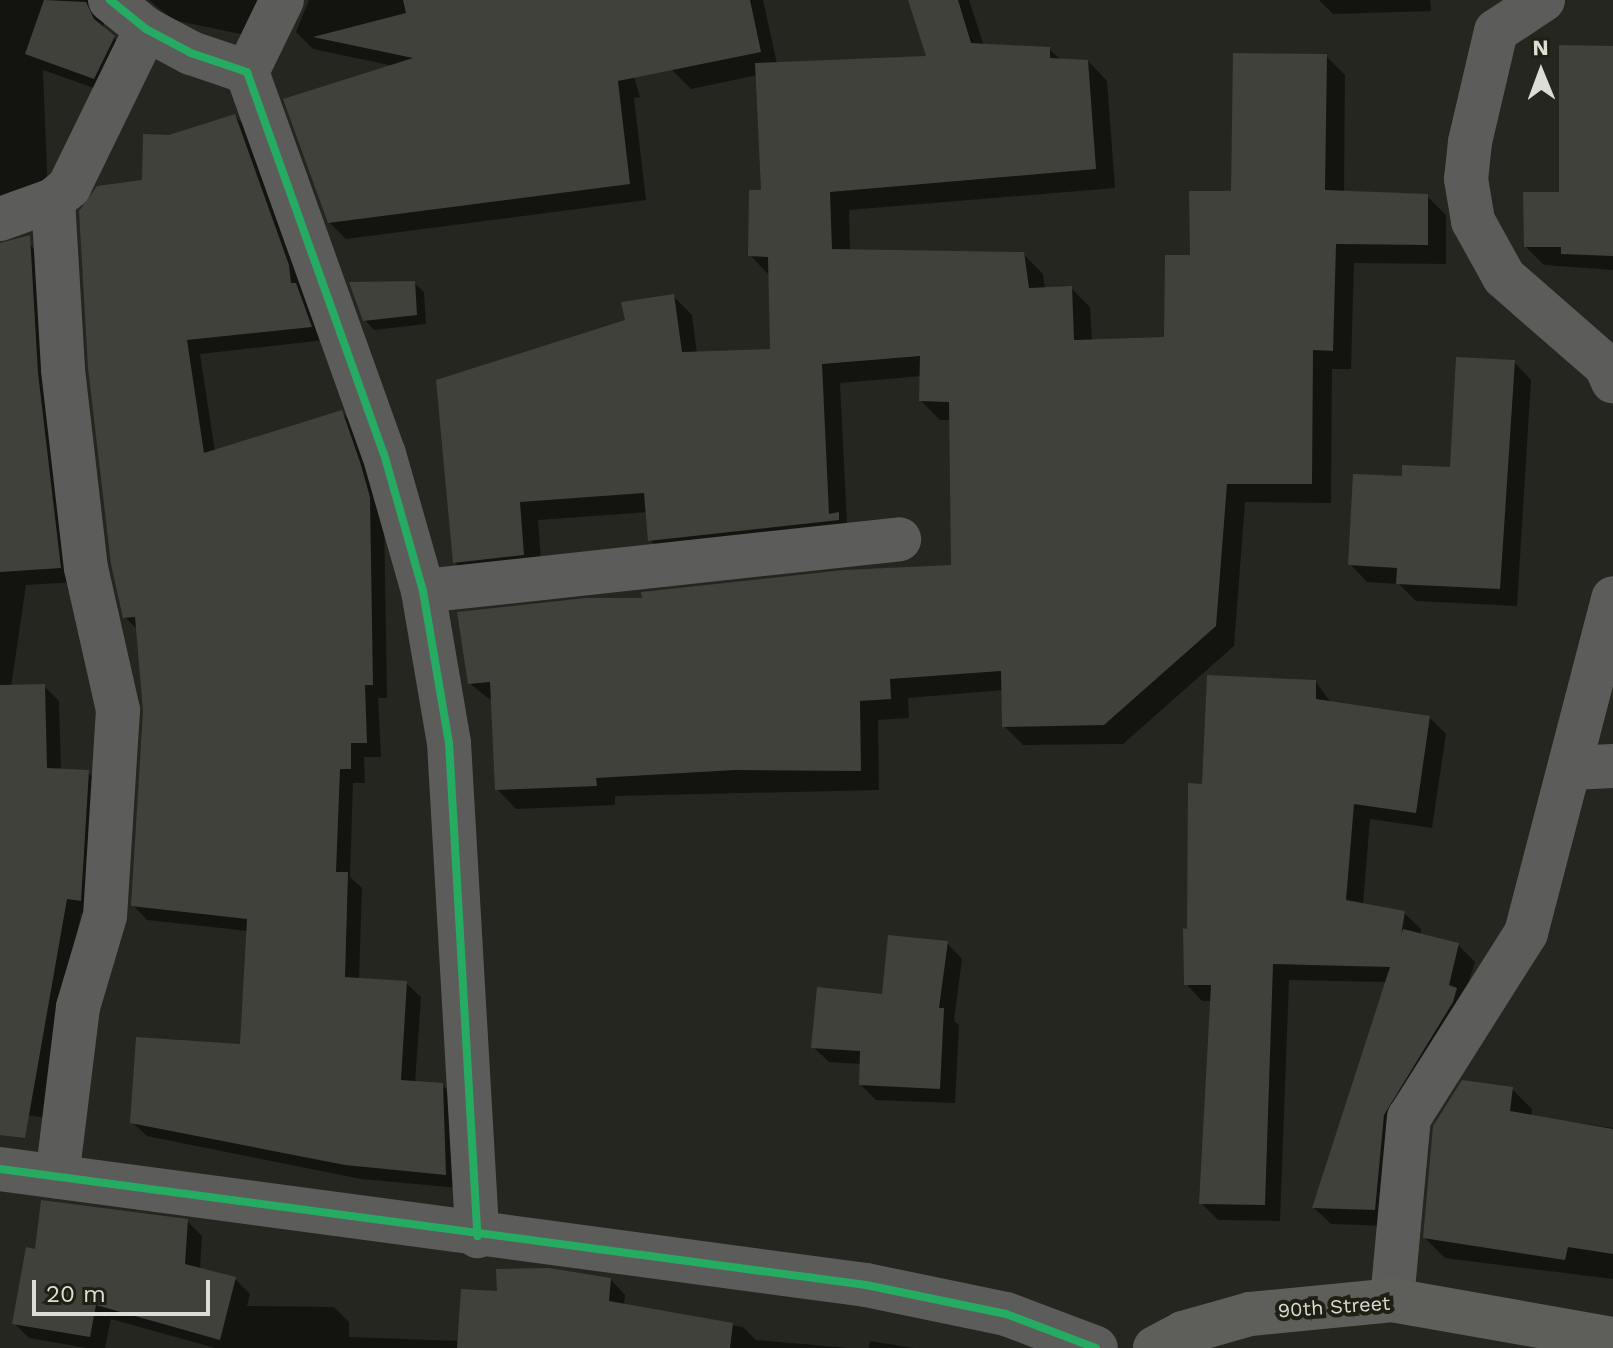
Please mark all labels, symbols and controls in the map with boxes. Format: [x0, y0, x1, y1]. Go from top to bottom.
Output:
north arrow [1501, 32, 1581, 112]
text: N [1532, 35, 1549, 60]
scale bar [36, 1264, 214, 1314]
text: 20 m [46, 1280, 106, 1308]
street label: 90th Street [1277, 1291, 1391, 1323]

